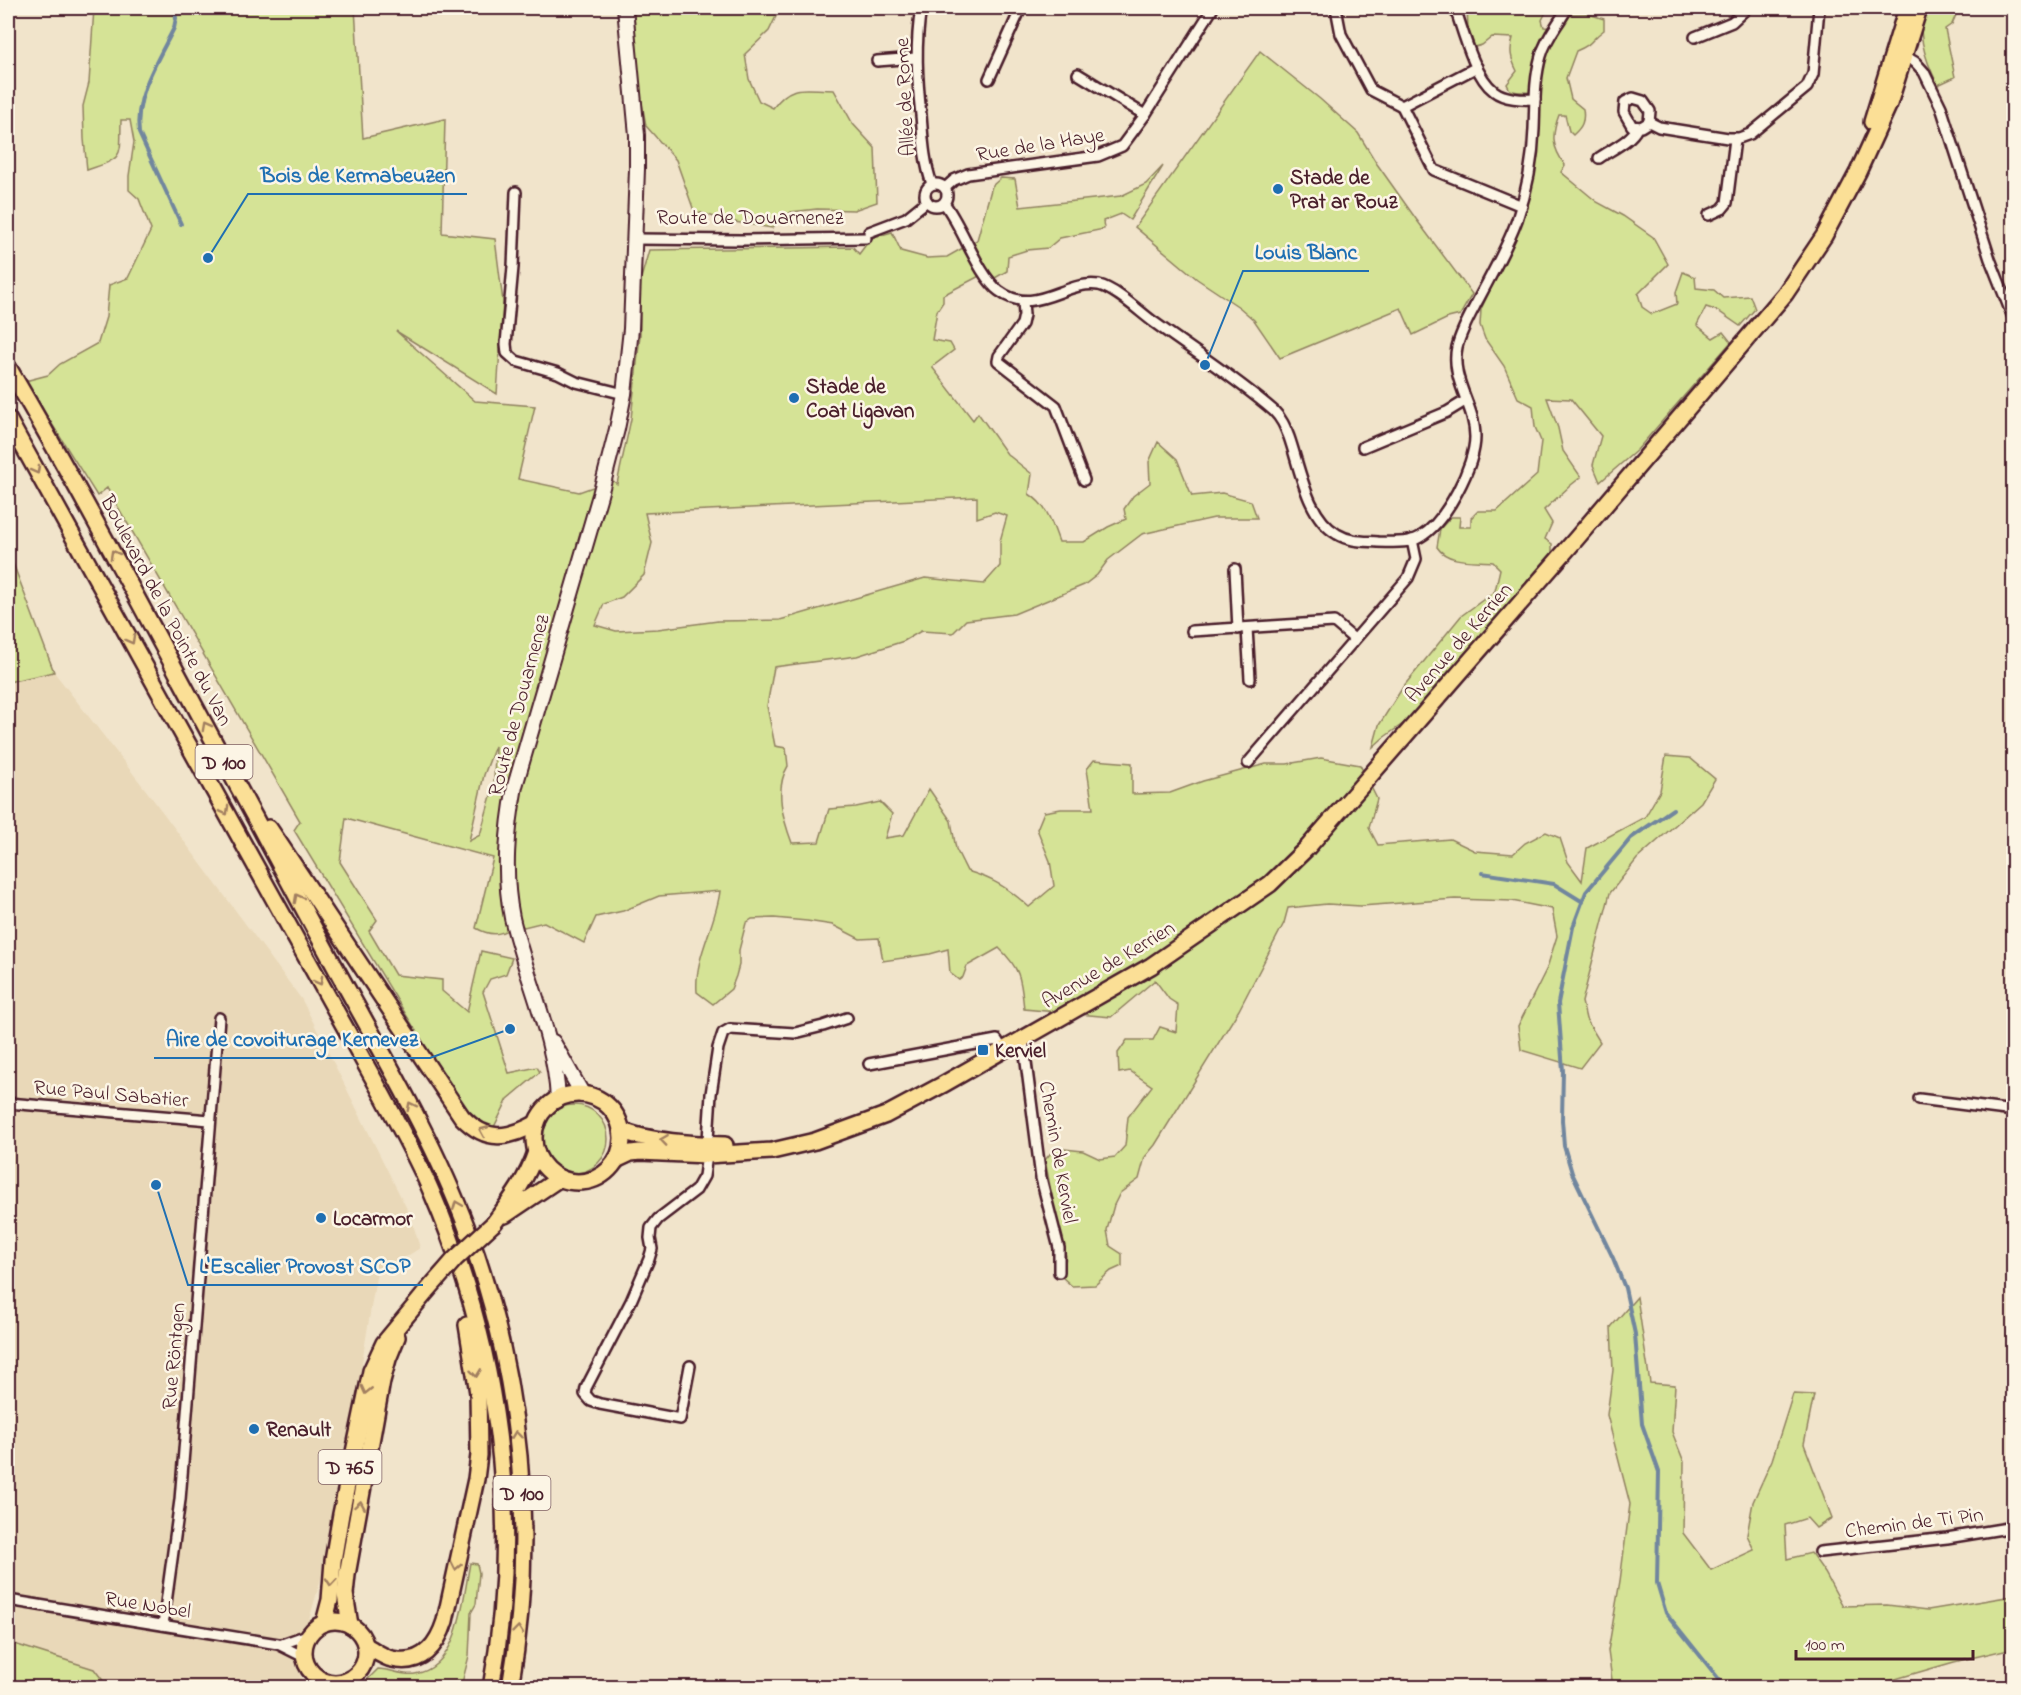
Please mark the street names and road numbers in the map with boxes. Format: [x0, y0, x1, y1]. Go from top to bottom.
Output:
street label: Allée de Rome [888, 36, 924, 157]
street label: Rue de la Haye [974, 121, 1107, 173]
street label: Route de Douarnenez [656, 204, 844, 234]
street label: Boulevard de la Pointe du Van [91, 489, 239, 732]
street label: Avenue de Kerrien [1399, 577, 1520, 710]
street label: Route de Douarnenez [481, 611, 559, 800]
road number: D 100 [196, 745, 252, 779]
street label: Avenue de Kerrien [1037, 914, 1181, 1017]
street label: Rue Paul Sabatier [32, 1073, 190, 1117]
street label: Chemin de Kerviel [1030, 1079, 1084, 1226]
street label: Rue Röntgen [155, 1301, 197, 1411]
road number: D 765 [318, 1450, 382, 1484]
road number: D 100 [494, 1476, 550, 1510]
street label: Chemin de Ti Pin [1843, 1501, 1985, 1547]
street label: Rue Nobel [103, 1584, 193, 1628]

